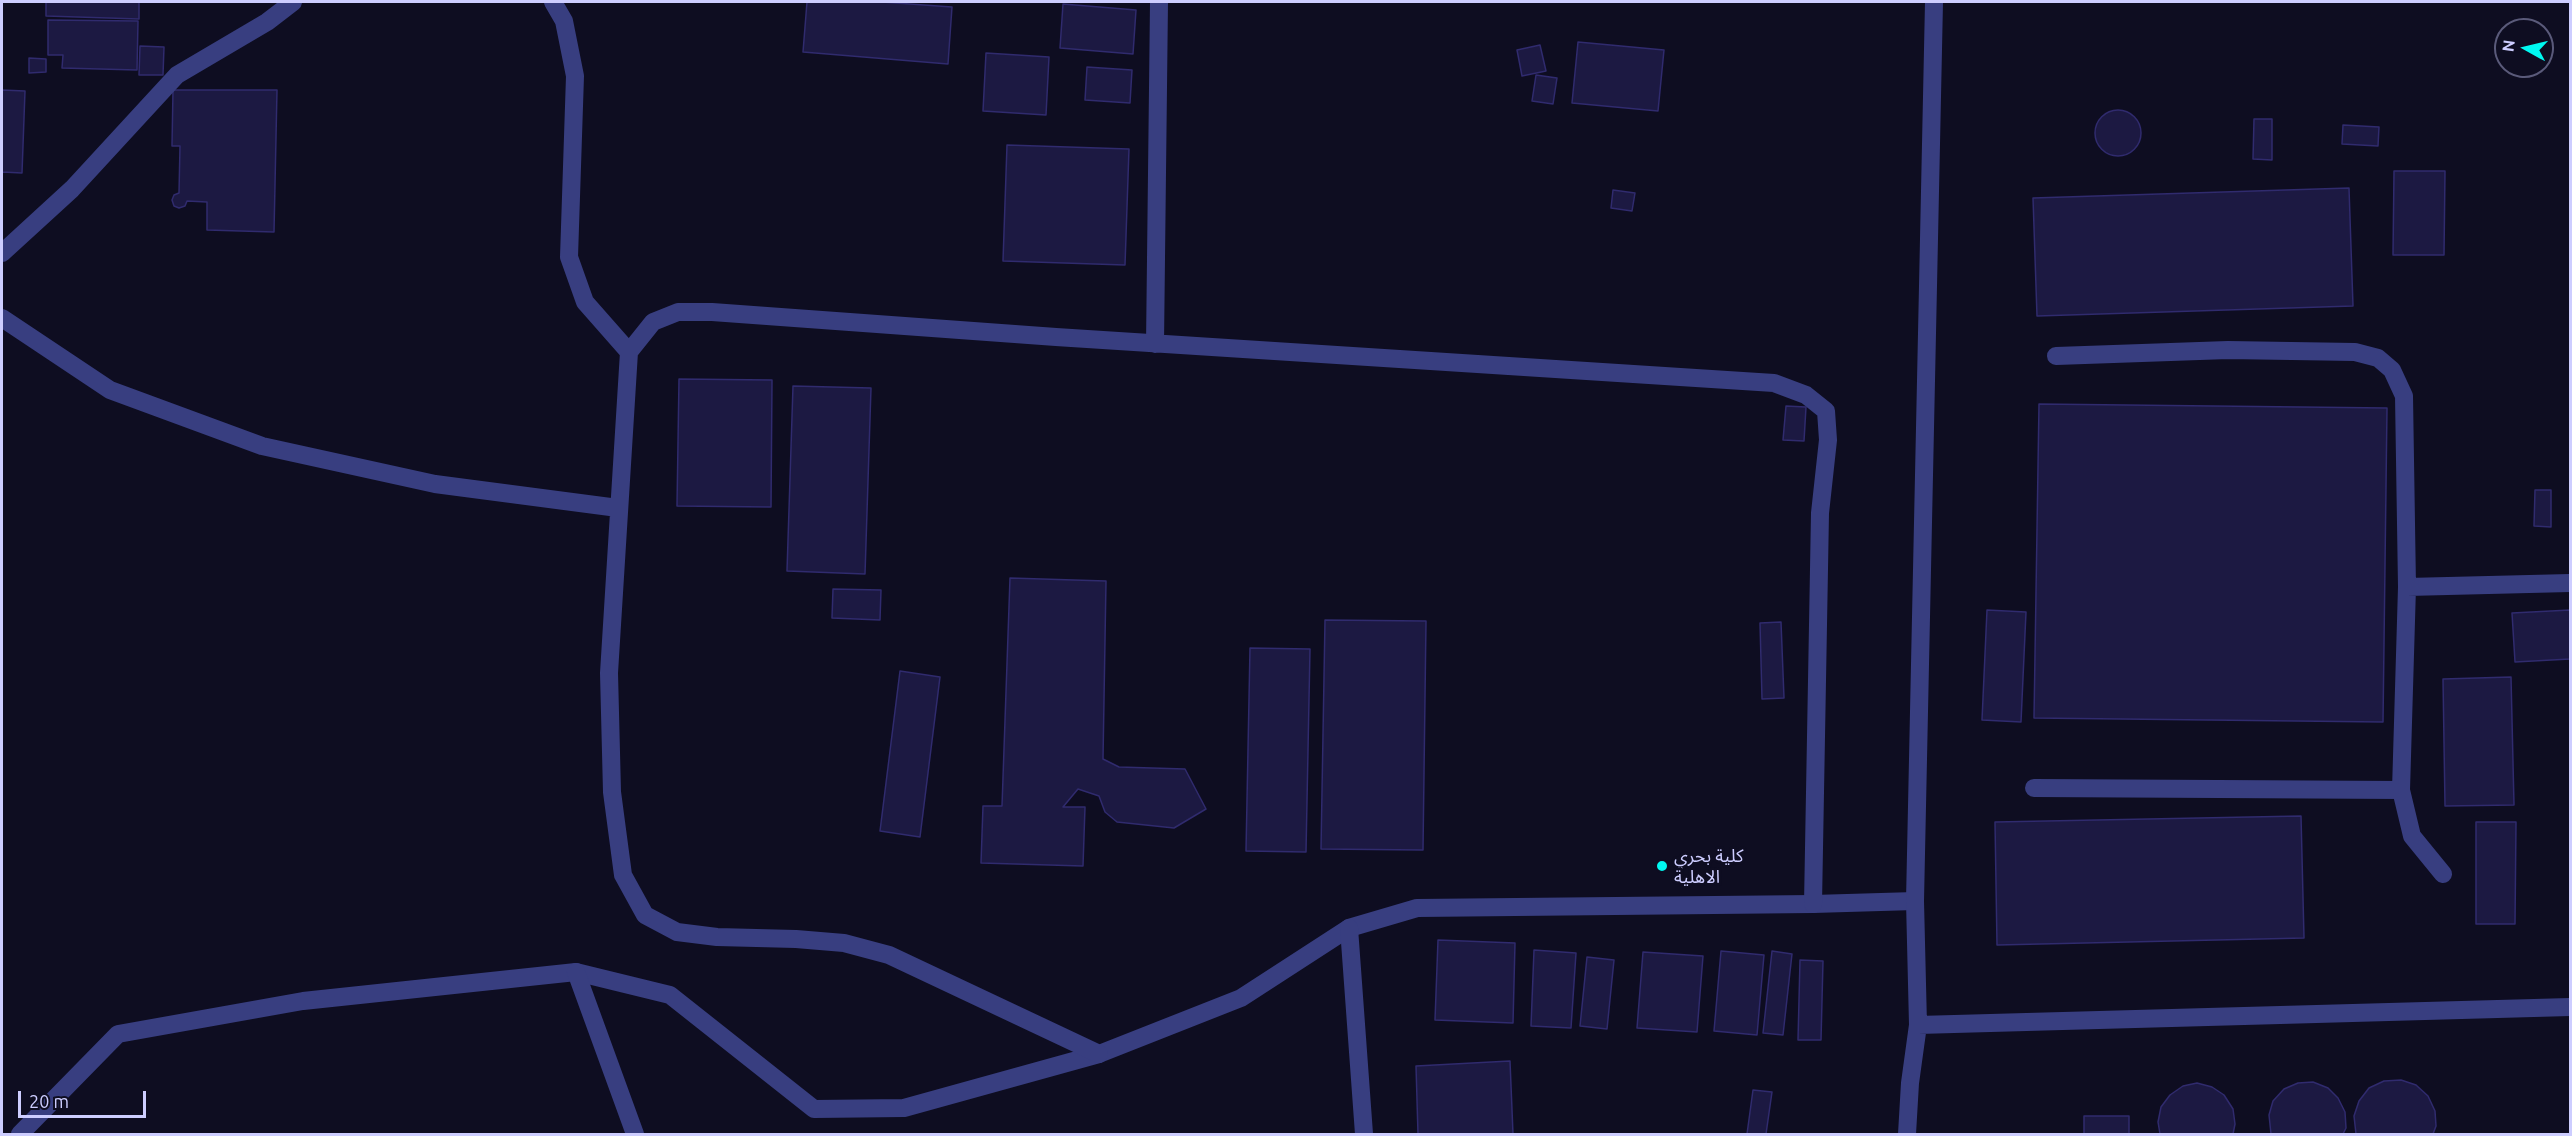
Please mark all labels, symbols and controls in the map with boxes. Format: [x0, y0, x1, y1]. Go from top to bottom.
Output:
north arrow [2494, 18, 2554, 78]
text: N [2498, 39, 2518, 53]
place label: كلية بحري الاهلية [1674, 845, 1744, 888]
marker: كلية بحري الاهلية [1655, 859, 1669, 873]
scale bar [21, 1079, 148, 1117]
text: 20 m [29, 1091, 69, 1111]

